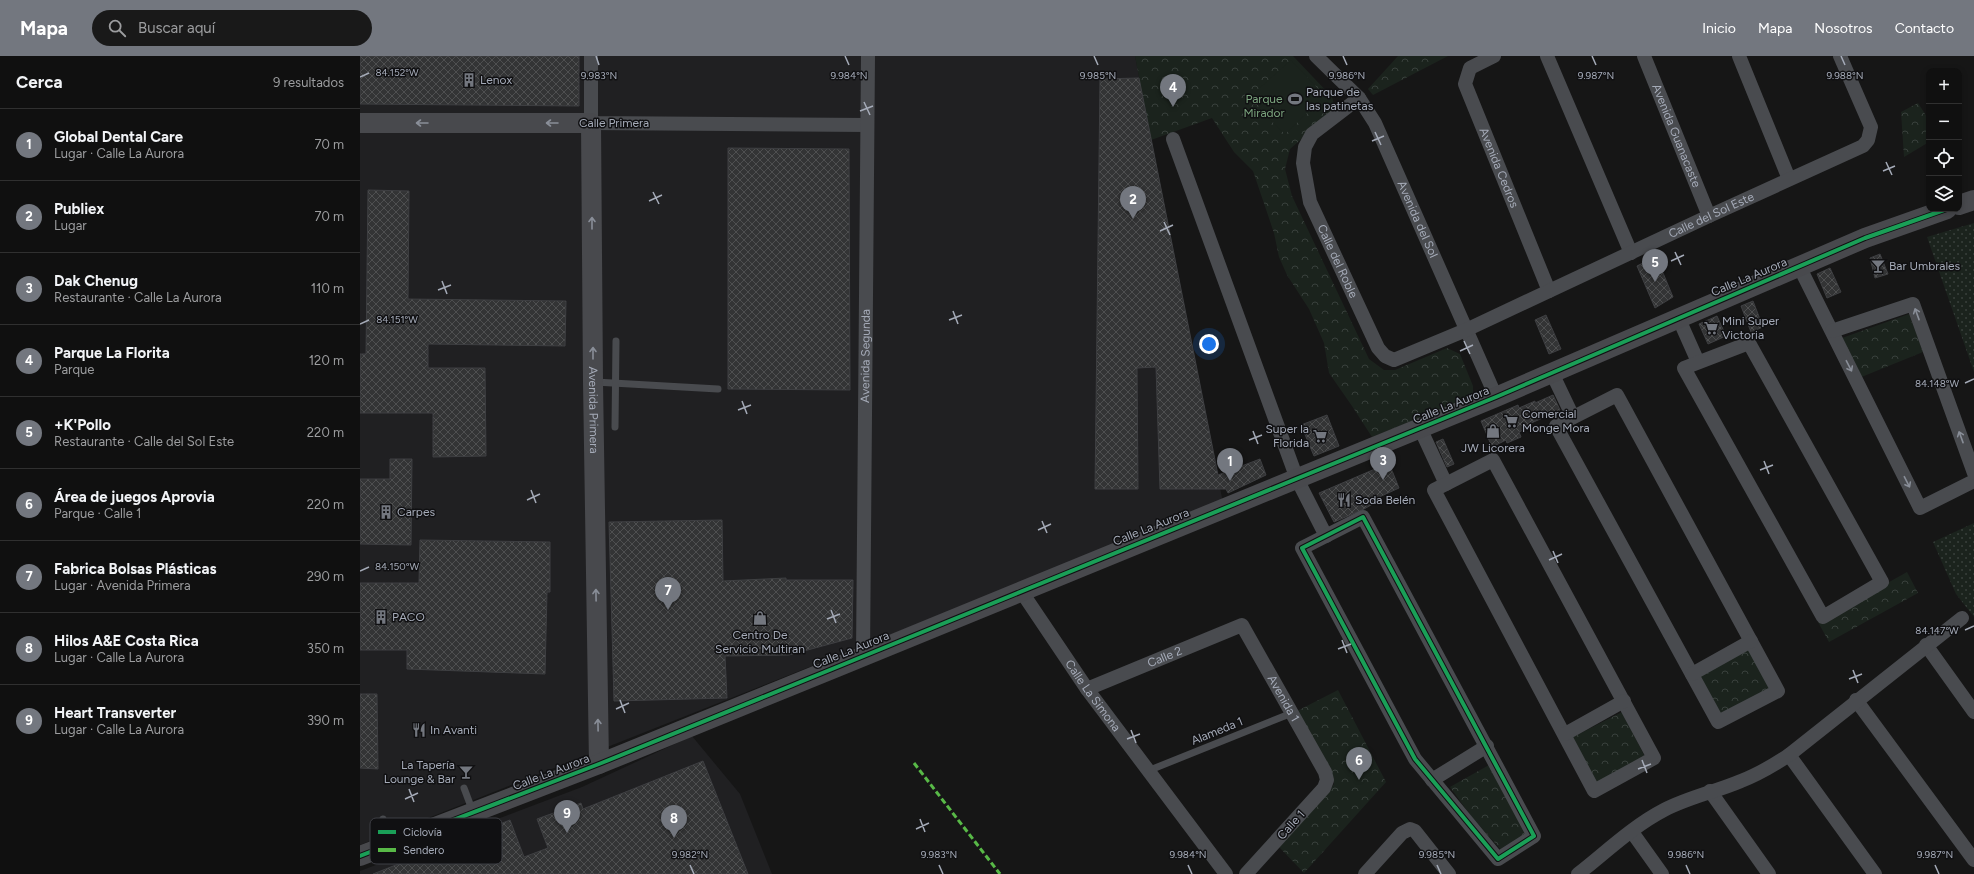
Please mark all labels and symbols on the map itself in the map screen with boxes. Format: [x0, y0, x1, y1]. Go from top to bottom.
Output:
text: 84.152°W [375, 66, 419, 79]
text: 9.983°N [581, 69, 617, 82]
text: 9.984°N [830, 69, 868, 82]
text: 9.985°N [1080, 69, 1116, 82]
text: 9.986°N [1329, 69, 1365, 82]
text: 9.987°N [1578, 69, 1614, 82]
text: 9.988°N [1826, 69, 1864, 82]
building icon: Lenox [461, 72, 477, 88]
place label: Lenox [480, 73, 512, 87]
pin: 4 [1160, 74, 1186, 107]
street label: Avenida Guanacaste [1649, 82, 1704, 190]
place label: Parque de las patinetas [1306, 85, 1374, 113]
sports icon: Parque de las patinetas [1287, 91, 1303, 107]
park label: Parque Mirador [1243, 92, 1285, 120]
street label: Calle Primera [579, 116, 649, 130]
one-way arrow [416, 119, 429, 127]
one-way arrow [546, 119, 559, 127]
street label: Avenida Cedros [1476, 126, 1522, 210]
street label: Avenida del Sol [1394, 179, 1441, 260]
pin: 2 [1120, 186, 1146, 219]
street label: Calle del Sol Este [1666, 189, 1757, 241]
one-way arrow [588, 217, 596, 230]
street label: Calle del Roble [1314, 222, 1361, 301]
pin: 5 [1642, 249, 1668, 282]
street label: Calle La Aurora [1709, 255, 1789, 299]
bar icon: Bar Umbrales [1870, 258, 1886, 274]
place label: Bar Umbrales [1889, 259, 1961, 273]
street label: Avenida Segunda [858, 309, 873, 403]
one-way arrow [1912, 309, 1920, 321]
text: 84.151°W [376, 313, 418, 326]
place label: Mini Super Victoria [1722, 314, 1779, 342]
supermarket icon: Mini Super Victoria [1703, 320, 1719, 336]
your location [1199, 334, 1219, 354]
one-way arrow [589, 347, 597, 360]
one-way arrow [1846, 360, 1853, 372]
street label: Avenida Primera [586, 366, 601, 454]
text: 84.148°W [1915, 377, 1959, 390]
street label: Calle La Aurora [1411, 383, 1491, 427]
place label: Comercial Monge Mora [1522, 407, 1590, 435]
supermarket icon: Comercial Monge Mora [1503, 413, 1519, 429]
place label: Super la Florida [1266, 422, 1309, 450]
shop icon: JW Licorera [1485, 423, 1501, 439]
supermarket icon: Super la Florida [1312, 428, 1328, 444]
one-way arrow [1956, 431, 1964, 443]
place label: JW Licorera [1461, 441, 1525, 455]
pin: 3 [1370, 447, 1396, 480]
pin: 1 [1217, 448, 1243, 481]
one-way arrow [1904, 476, 1911, 488]
restaurant icon: Soda Belén [1336, 492, 1352, 508]
place label: Soda Belén [1355, 493, 1416, 507]
building icon: Carpes [378, 504, 394, 520]
place label: Carpes [397, 505, 435, 519]
street label: Calle La Aurora [1111, 505, 1191, 549]
text: 84.150°W [375, 560, 419, 573]
pin: 7 [655, 577, 681, 610]
one-way arrow [592, 589, 600, 602]
building icon: PACO [373, 609, 389, 625]
place label: PACO [392, 610, 425, 624]
shop icon: Centro De Servicio Multiran [752, 610, 768, 626]
text: 84.147°W [1915, 624, 1959, 637]
place label: Centro De Servicio Multiran [715, 628, 805, 656]
street label: Calle La Aurora [811, 628, 891, 672]
street label: Calle 2 [1145, 644, 1184, 670]
street label: Calle La Simona [1062, 657, 1123, 734]
street label: Avenida 1 [1265, 673, 1302, 724]
street label: Alameda 1 [1189, 714, 1245, 748]
one-way arrow [594, 719, 602, 732]
restaurant icon: In Avanti [411, 722, 427, 738]
place label: In Avanti [430, 723, 477, 737]
pin: 6 [1346, 747, 1372, 780]
street label: Calle La Aurora [511, 751, 591, 793]
place label: La Tapería Lounge & Bar [384, 758, 455, 786]
bar icon: La Tapería Lounge & Bar [458, 764, 474, 780]
pin: 9 [554, 800, 580, 833]
pin: 8 [661, 805, 687, 838]
street label: Calle 1 [1274, 807, 1308, 843]
legend [370, 818, 502, 864]
text: Ciclovía [403, 826, 442, 839]
text: Sendero [403, 844, 444, 857]
text: 9.982°N [672, 848, 708, 861]
text: 9.983°N [921, 848, 957, 861]
text: 9.984°N [1169, 848, 1207, 861]
text: 9.985°N [1419, 848, 1455, 861]
text: 9.986°N [1668, 848, 1704, 861]
text: 9.987°N [1917, 848, 1953, 861]

